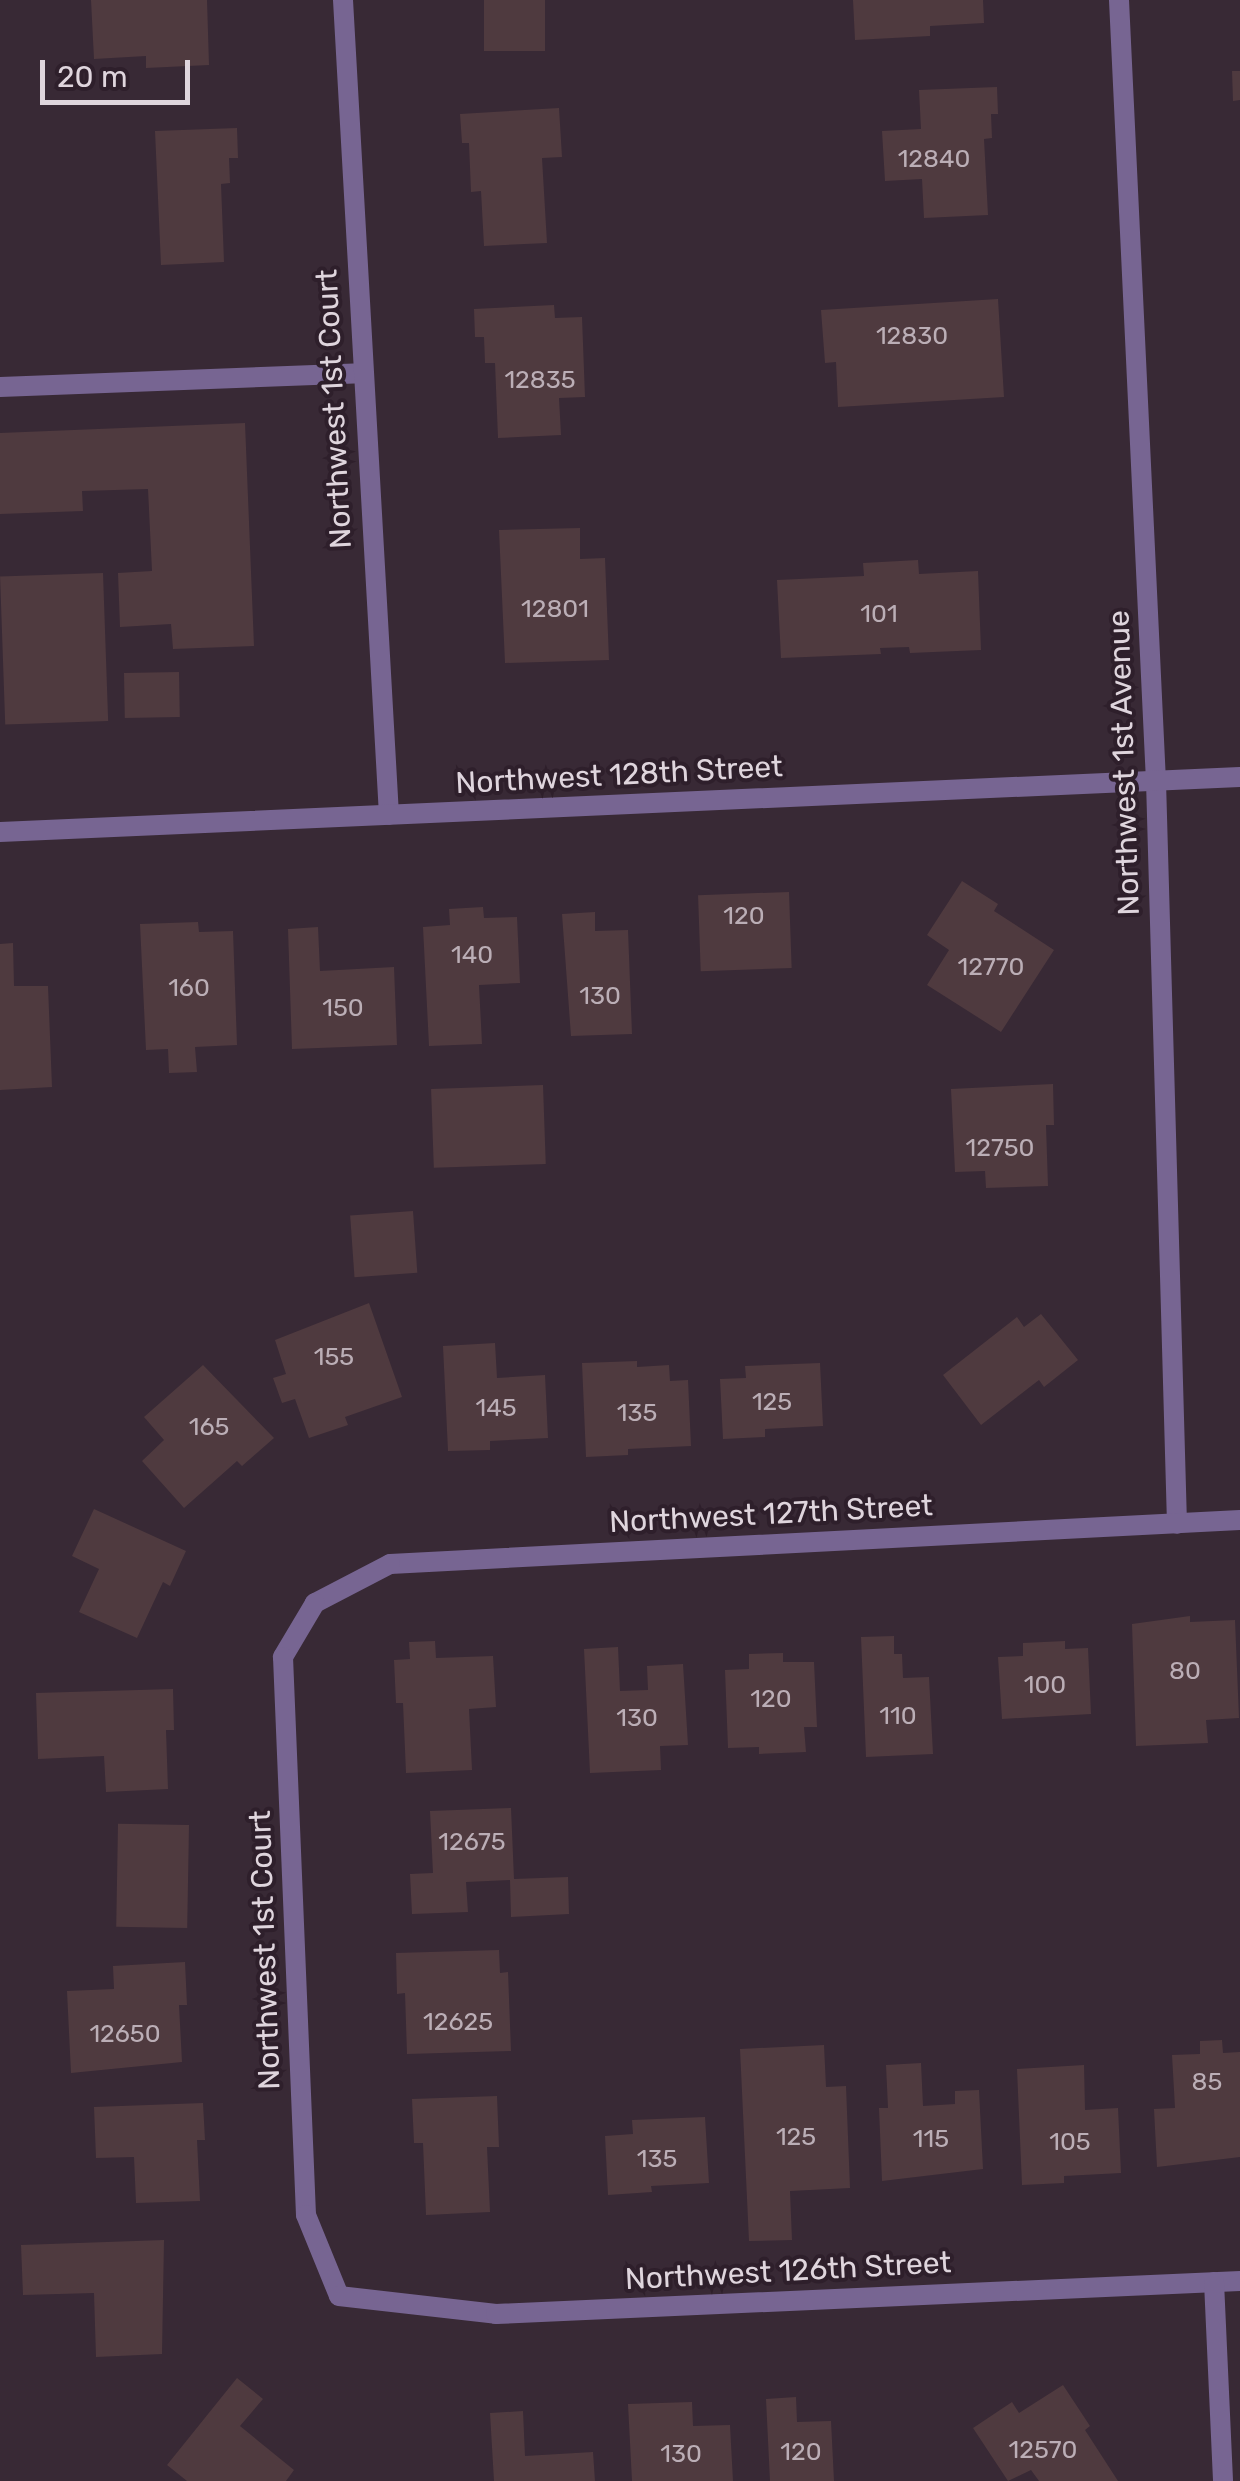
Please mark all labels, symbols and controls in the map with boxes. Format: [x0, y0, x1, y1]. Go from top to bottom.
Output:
scale bar [45, 40, 195, 102]
text: 20 m [57, 59, 128, 95]
house number: 12840 [898, 144, 970, 174]
street label: Northwest 1st Court [309, 268, 359, 550]
house number: 12830 [876, 321, 948, 351]
house number: 12835 [504, 365, 576, 395]
house number: 12801 [521, 594, 589, 624]
house number: 101 [860, 599, 898, 629]
street label: Northwest 1st Avenue [1101, 609, 1147, 917]
street label: Northwest 128th Street [454, 748, 784, 802]
house number: 120 [723, 901, 765, 931]
house number: 140 [451, 940, 493, 970]
house number: 12770 [958, 952, 1024, 982]
house number: 160 [168, 973, 210, 1003]
house number: 130 [579, 981, 621, 1011]
house number: 150 [322, 993, 364, 1023]
house number: 12750 [966, 1133, 1034, 1163]
house number: 155 [314, 1342, 354, 1372]
house number: 125 [752, 1387, 792, 1417]
house number: 145 [475, 1393, 517, 1423]
house number: 135 [617, 1398, 657, 1428]
house number: 165 [189, 1412, 229, 1442]
street label: Northwest 127th Street [608, 1488, 934, 1540]
house number: 80 [1169, 1656, 1201, 1686]
house number: 100 [1024, 1670, 1066, 1700]
house number: 120 [750, 1684, 792, 1714]
house number: 110 [879, 1701, 917, 1731]
house number: 130 [616, 1703, 658, 1733]
street label: Northwest 1st Court [242, 1810, 288, 2090]
house number: 12675 [438, 1827, 506, 1857]
house number: 12625 [423, 2007, 493, 2037]
house number: 12650 [89, 2019, 161, 2049]
house number: 85 [1192, 2067, 1222, 2097]
house number: 125 [776, 2122, 816, 2152]
house number: 115 [913, 2124, 949, 2154]
house number: 105 [1049, 2127, 1091, 2157]
house number: 135 [637, 2144, 677, 2174]
street label: Northwest 126th Street [624, 2244, 952, 2298]
house number: 12570 [1009, 2435, 1077, 2465]
house number: 120 [780, 2437, 822, 2467]
house number: 130 [660, 2439, 702, 2469]

